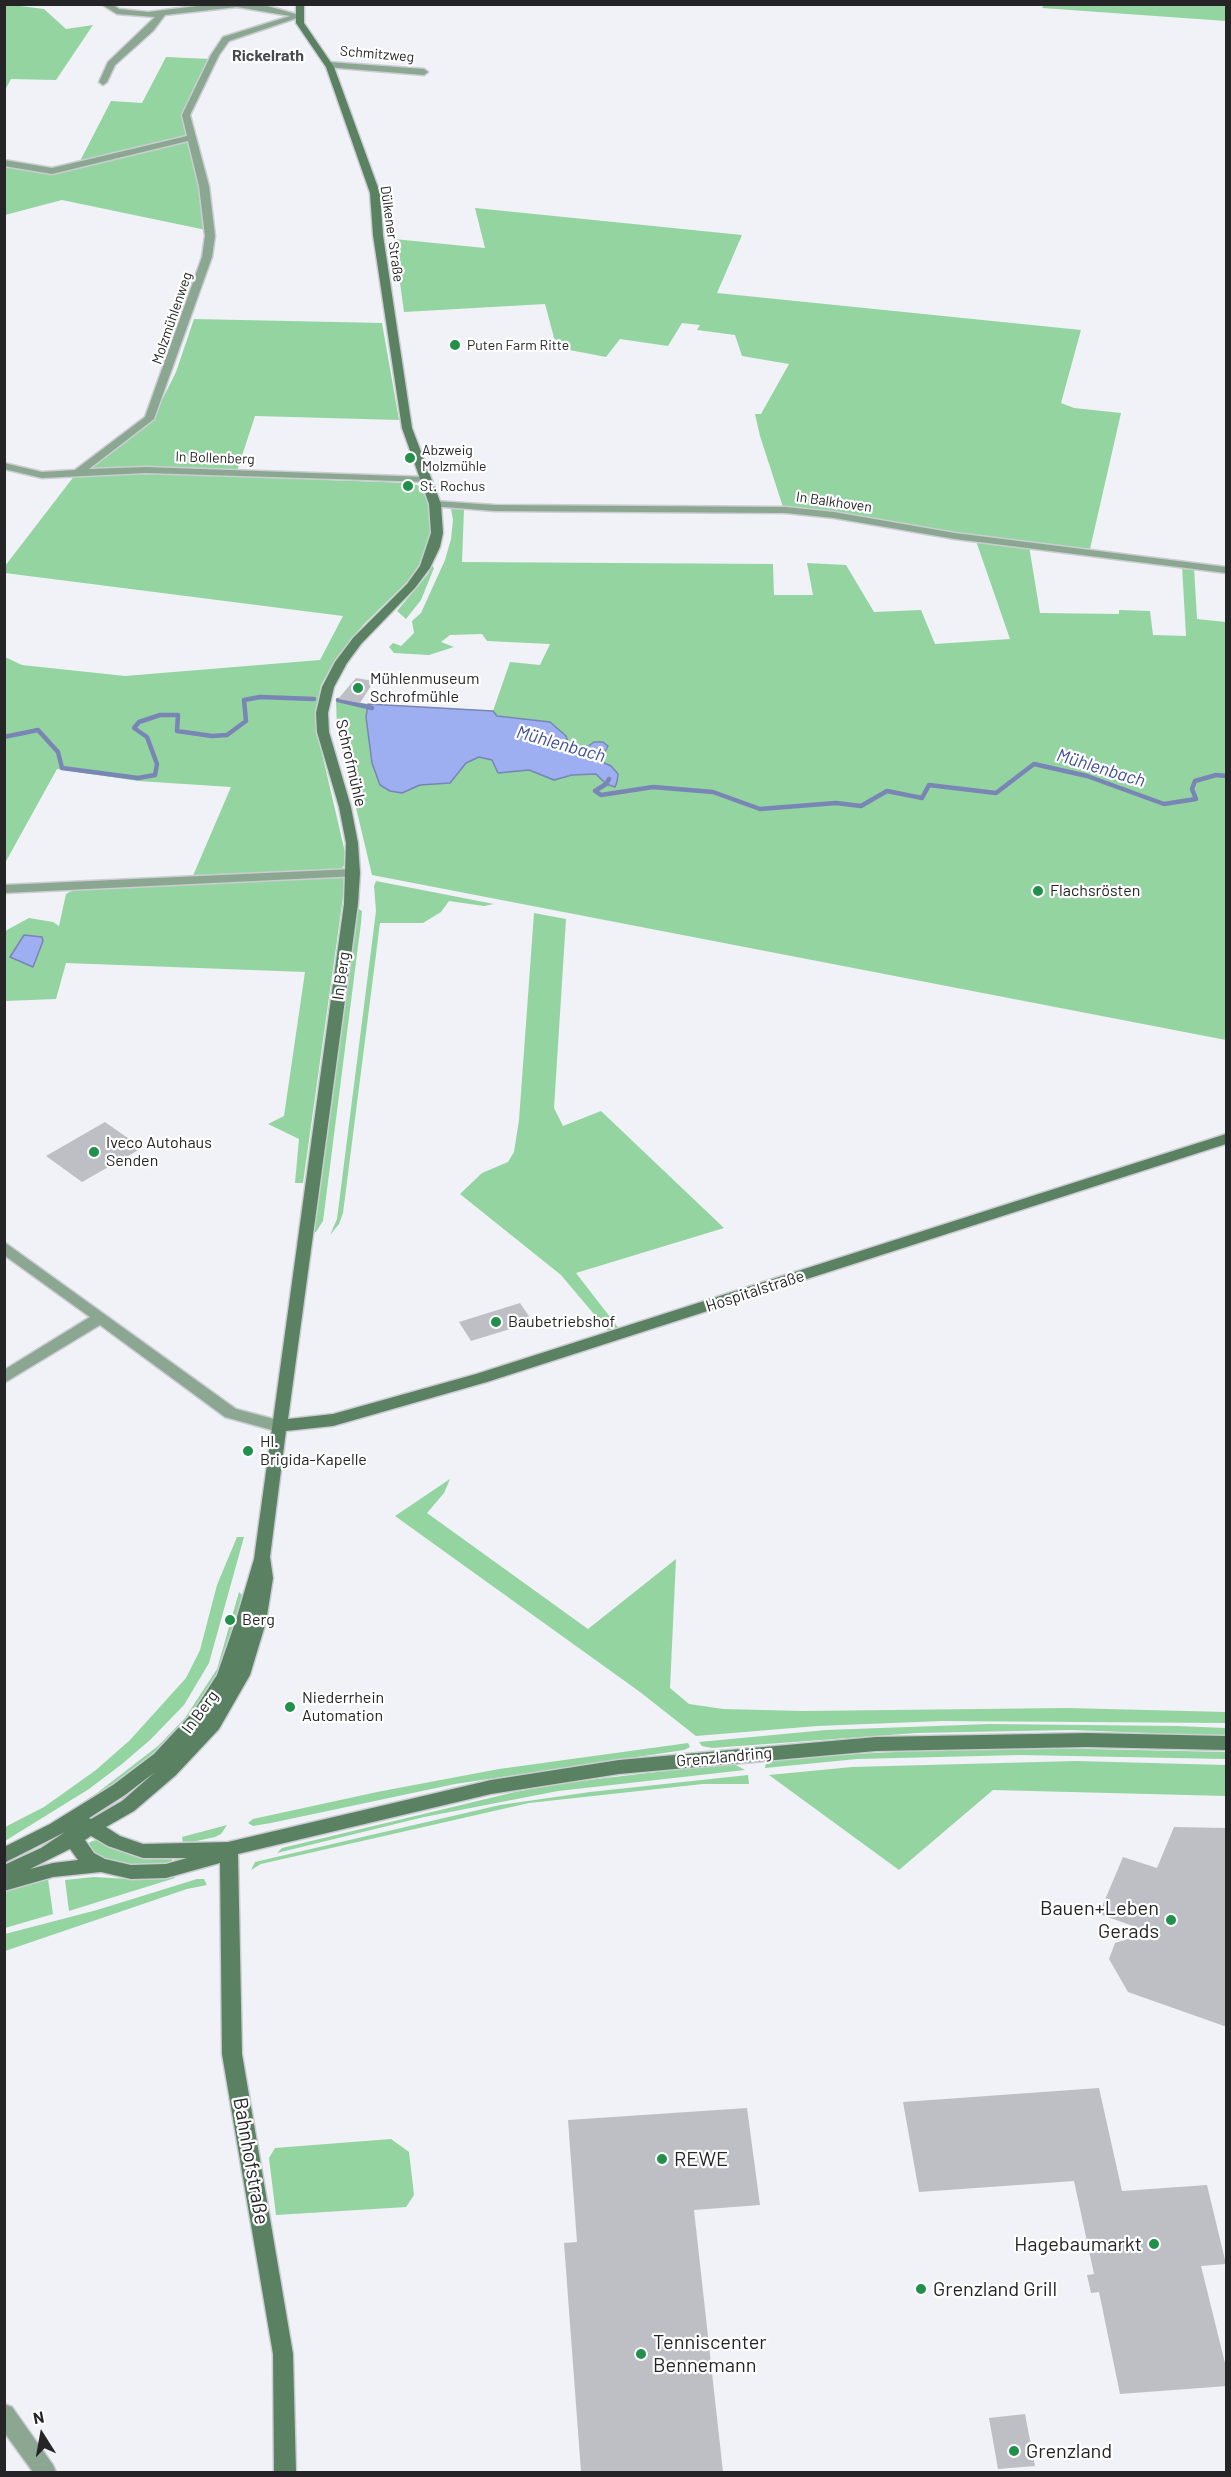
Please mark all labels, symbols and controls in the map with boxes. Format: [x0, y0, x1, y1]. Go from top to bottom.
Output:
street label: Schmitzweg [339, 42, 415, 66]
district label: Rickelrath [232, 46, 304, 66]
street label: Dülkener Straße [377, 185, 407, 283]
street label: Molzmühlenweg [148, 270, 196, 366]
place label: Puten Farm Ritte [467, 337, 569, 353]
marker: Puten Farm Ritte [448, 338, 462, 352]
place label: Abzweig Molzmühle [422, 442, 486, 474]
street label: In Bollenberg [175, 448, 255, 468]
marker: Abzweig Molzmühle [403, 451, 417, 465]
place label: St. Rochus [420, 478, 485, 494]
marker: St. Rochus [401, 479, 415, 493]
street label: In Balkhoven [795, 488, 873, 516]
place label: Mühlenmuseum Schrofmühle [370, 669, 479, 707]
marker: Mühlenmuseum Schrofmühle [351, 681, 365, 695]
street label: Schrofmühle [332, 717, 370, 809]
water label: Mühlenbach [514, 721, 608, 767]
water label: Mühlenbach [1054, 744, 1148, 792]
place label: Flachsrösten [1050, 881, 1140, 901]
marker: Flachsrösten [1031, 884, 1045, 898]
street label: In Berg [328, 951, 354, 1001]
place label: Iveco Autohaus Senden [106, 1133, 212, 1171]
marker: Iveco Autohaus Senden [87, 1145, 101, 1159]
street label: Hospitalstraße [703, 1266, 807, 1316]
place label: Baubetriebshof [508, 1312, 615, 1332]
marker: Baubetriebshof [489, 1315, 503, 1329]
place label: Hl. Brigida-Kapelle [260, 1432, 367, 1470]
marker: Hl. Brigida-Kapelle [241, 1444, 255, 1458]
place label: Berg [242, 1610, 275, 1630]
marker: Berg [223, 1613, 237, 1627]
street label: In Berg [178, 1687, 222, 1737]
place label: Niederrhein Automation [302, 1688, 384, 1726]
marker: Niederrhein Automation [283, 1700, 297, 1714]
street label: Grenzlandring [675, 1743, 773, 1771]
place label: Bauen+Leben Gerads [1040, 1896, 1159, 1943]
marker: Bauen+Leben Gerads [1164, 1913, 1178, 1927]
street label: Bahnhofstraße [228, 2096, 274, 2226]
place label: REWE [674, 2147, 728, 2171]
marker: REWE [655, 2152, 669, 2166]
place label: Hagebaumarkt [1014, 2232, 1142, 2256]
marker: Hagebaumarkt [1147, 2237, 1161, 2251]
place label: Grenzland Grill [933, 2277, 1057, 2301]
marker: Grenzland Grill [914, 2282, 928, 2296]
place label: Tenniscenter Bennemann [653, 2330, 767, 2377]
marker: Tenniscenter Bennemann [634, 2347, 648, 2361]
north arrow [12, 2405, 72, 2465]
text: N [31, 2407, 45, 2427]
place label: Grenzland [1026, 2439, 1112, 2463]
marker: Grenzland [1007, 2444, 1021, 2458]

